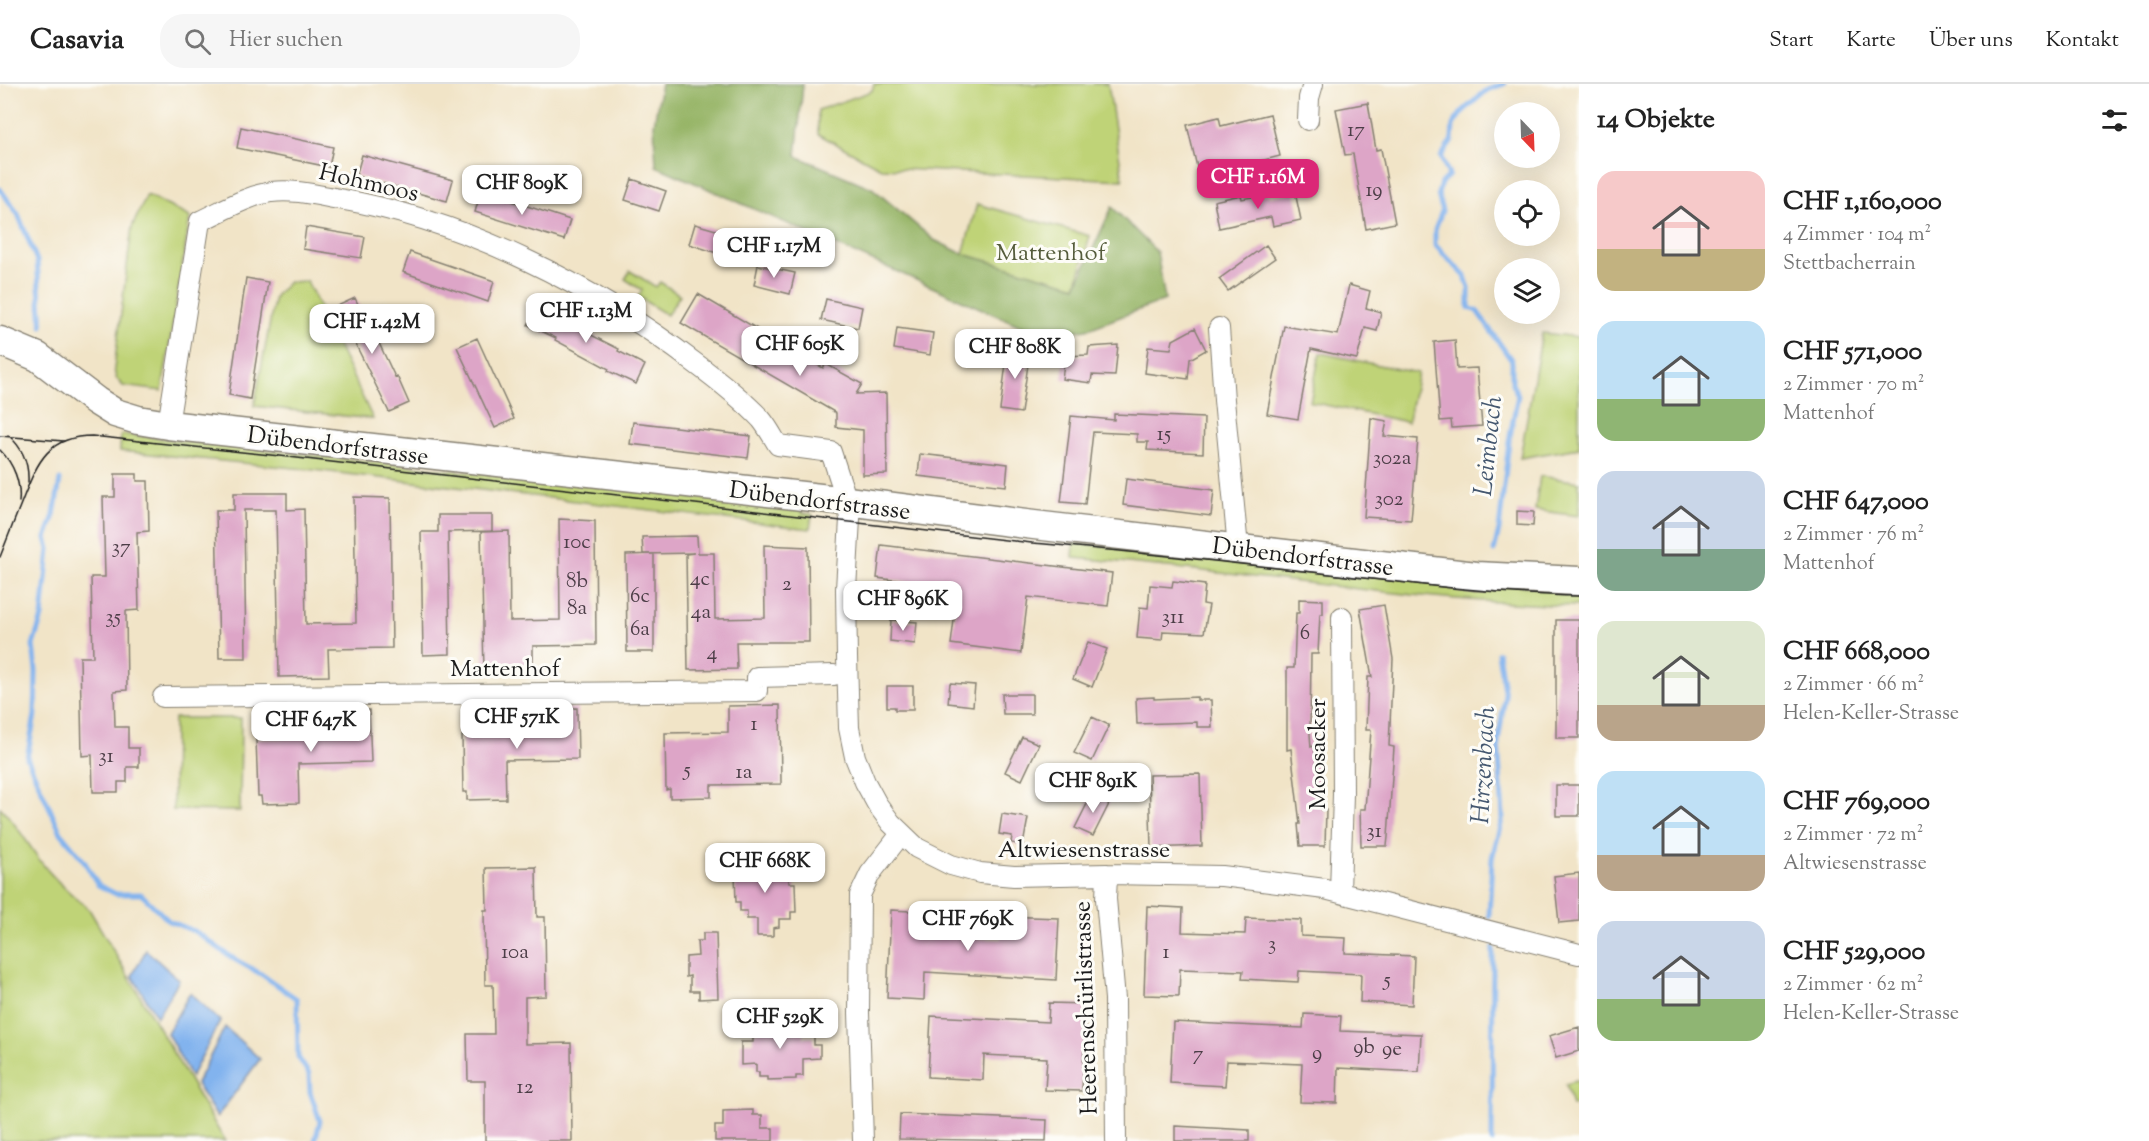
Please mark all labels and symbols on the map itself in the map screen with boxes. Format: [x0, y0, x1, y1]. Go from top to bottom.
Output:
north arrow [1494, 102, 1560, 168]
house number: 17 [1347, 116, 1365, 146]
street label: Hohmoos [315, 156, 422, 212]
pin: CHF 1.16M [1189, 159, 1327, 210]
pin: CHF 809K [460, 165, 584, 216]
house number: 19 [1365, 176, 1383, 206]
pin: CHF 1.17M [705, 228, 843, 279]
park label: Mattenhof [996, 237, 1108, 271]
pin: CHF 1.13M [517, 293, 655, 344]
pin: CHF 1.42M [303, 304, 441, 355]
pin: CHF 605K [738, 326, 862, 377]
pin: CHF 808K [953, 329, 1077, 380]
water label: Leimbach [1466, 394, 1513, 498]
street label: Dübendorfstrasse [245, 419, 430, 475]
house number: 15 [1157, 420, 1171, 450]
house number: 302a [1373, 444, 1412, 474]
street label: Dübendorfstrasse [727, 474, 912, 530]
house number: 302 [1374, 485, 1404, 515]
house number: 10c [563, 528, 591, 558]
street label: Dübendorfstrasse [1210, 530, 1395, 586]
house number: 37 [111, 533, 131, 563]
house number: 4c [690, 565, 710, 595]
house number: 8b [566, 567, 588, 597]
house number: 2 [782, 570, 792, 600]
pin: CHF 896K [841, 581, 965, 632]
house number: 6c [630, 582, 650, 612]
house number: 8a [567, 594, 587, 624]
house number: 4a [691, 598, 711, 628]
house number: 35 [105, 603, 121, 633]
house number: 311 [1162, 603, 1184, 633]
house number: 6a [630, 615, 650, 645]
house number: 6 [1300, 619, 1310, 649]
house number: 4 [707, 639, 717, 669]
street label: Mattenhof [450, 653, 562, 687]
street label: Moosacker [1302, 698, 1336, 810]
pin: CHF 571K [455, 699, 579, 750]
pin: CHF 647K [249, 702, 373, 753]
water label: Hirzenbach [1463, 705, 1506, 825]
house number: 1 [750, 710, 758, 740]
house number: 31 [98, 742, 114, 772]
house number: 5 [682, 756, 691, 786]
house number: 1a [736, 758, 753, 788]
pin: CHF 891K [1031, 763, 1155, 814]
house number: 31 [1366, 817, 1382, 847]
street label: Altwiesenstrasse [998, 834, 1170, 868]
pin: CHF 668K [703, 843, 827, 894]
pin: CHF 769K [906, 901, 1030, 952]
street label: Heerenschürlistrasse [1066, 901, 1108, 1115]
house number: 3 [1268, 930, 1276, 960]
house number: 10a [501, 938, 529, 968]
house number: 1 [1162, 938, 1170, 968]
house number: 5 [1382, 966, 1391, 996]
pin: CHF 529K [718, 999, 842, 1050]
house number: 9b [1353, 1033, 1375, 1063]
house number: 9e [1382, 1035, 1402, 1065]
house number: 9 [1312, 1039, 1322, 1069]
house number: 7 [1193, 1040, 1204, 1070]
house number: 12 [517, 1073, 534, 1103]

